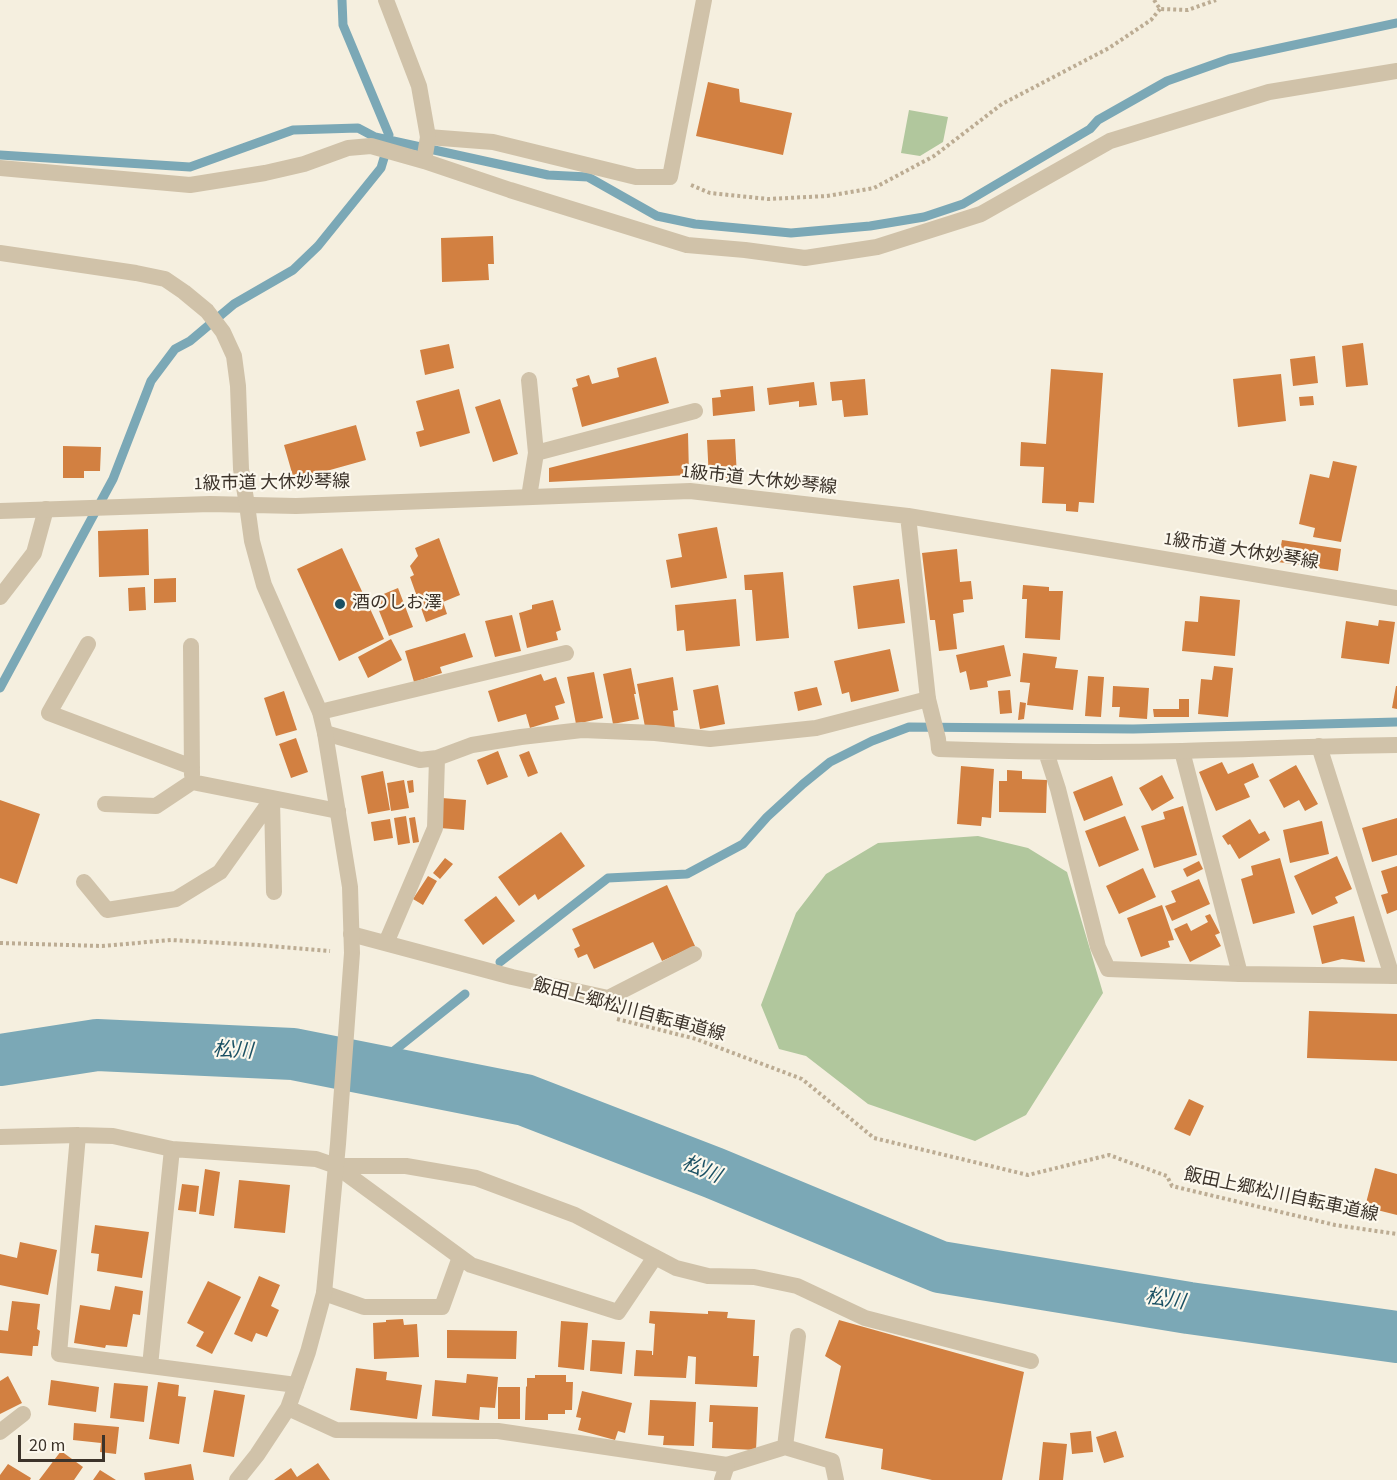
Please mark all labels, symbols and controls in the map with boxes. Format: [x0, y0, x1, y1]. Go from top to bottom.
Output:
street label: 1級市道 大休妙琴線 [680, 462, 838, 500]
street label: 1級市道 大休妙琴線 [194, 472, 350, 496]
street label: 1級市道 大休妙琴線 [1162, 529, 1320, 575]
place label: 酒のしお澤 [352, 593, 442, 615]
marker: 酒のしお澤 [333, 597, 347, 611]
street label: 飯田上郷松川自転車道線 [531, 975, 727, 1047]
water label: 松川 [212, 1039, 254, 1065]
water label: 松川 [678, 1152, 724, 1190]
street label: 飯田上郷松川自転車道線 [1182, 1165, 1380, 1227]
water label: 松川 [1143, 1286, 1187, 1316]
scale bar [21, 1423, 108, 1461]
text: 20 m [29, 1433, 65, 1458]

